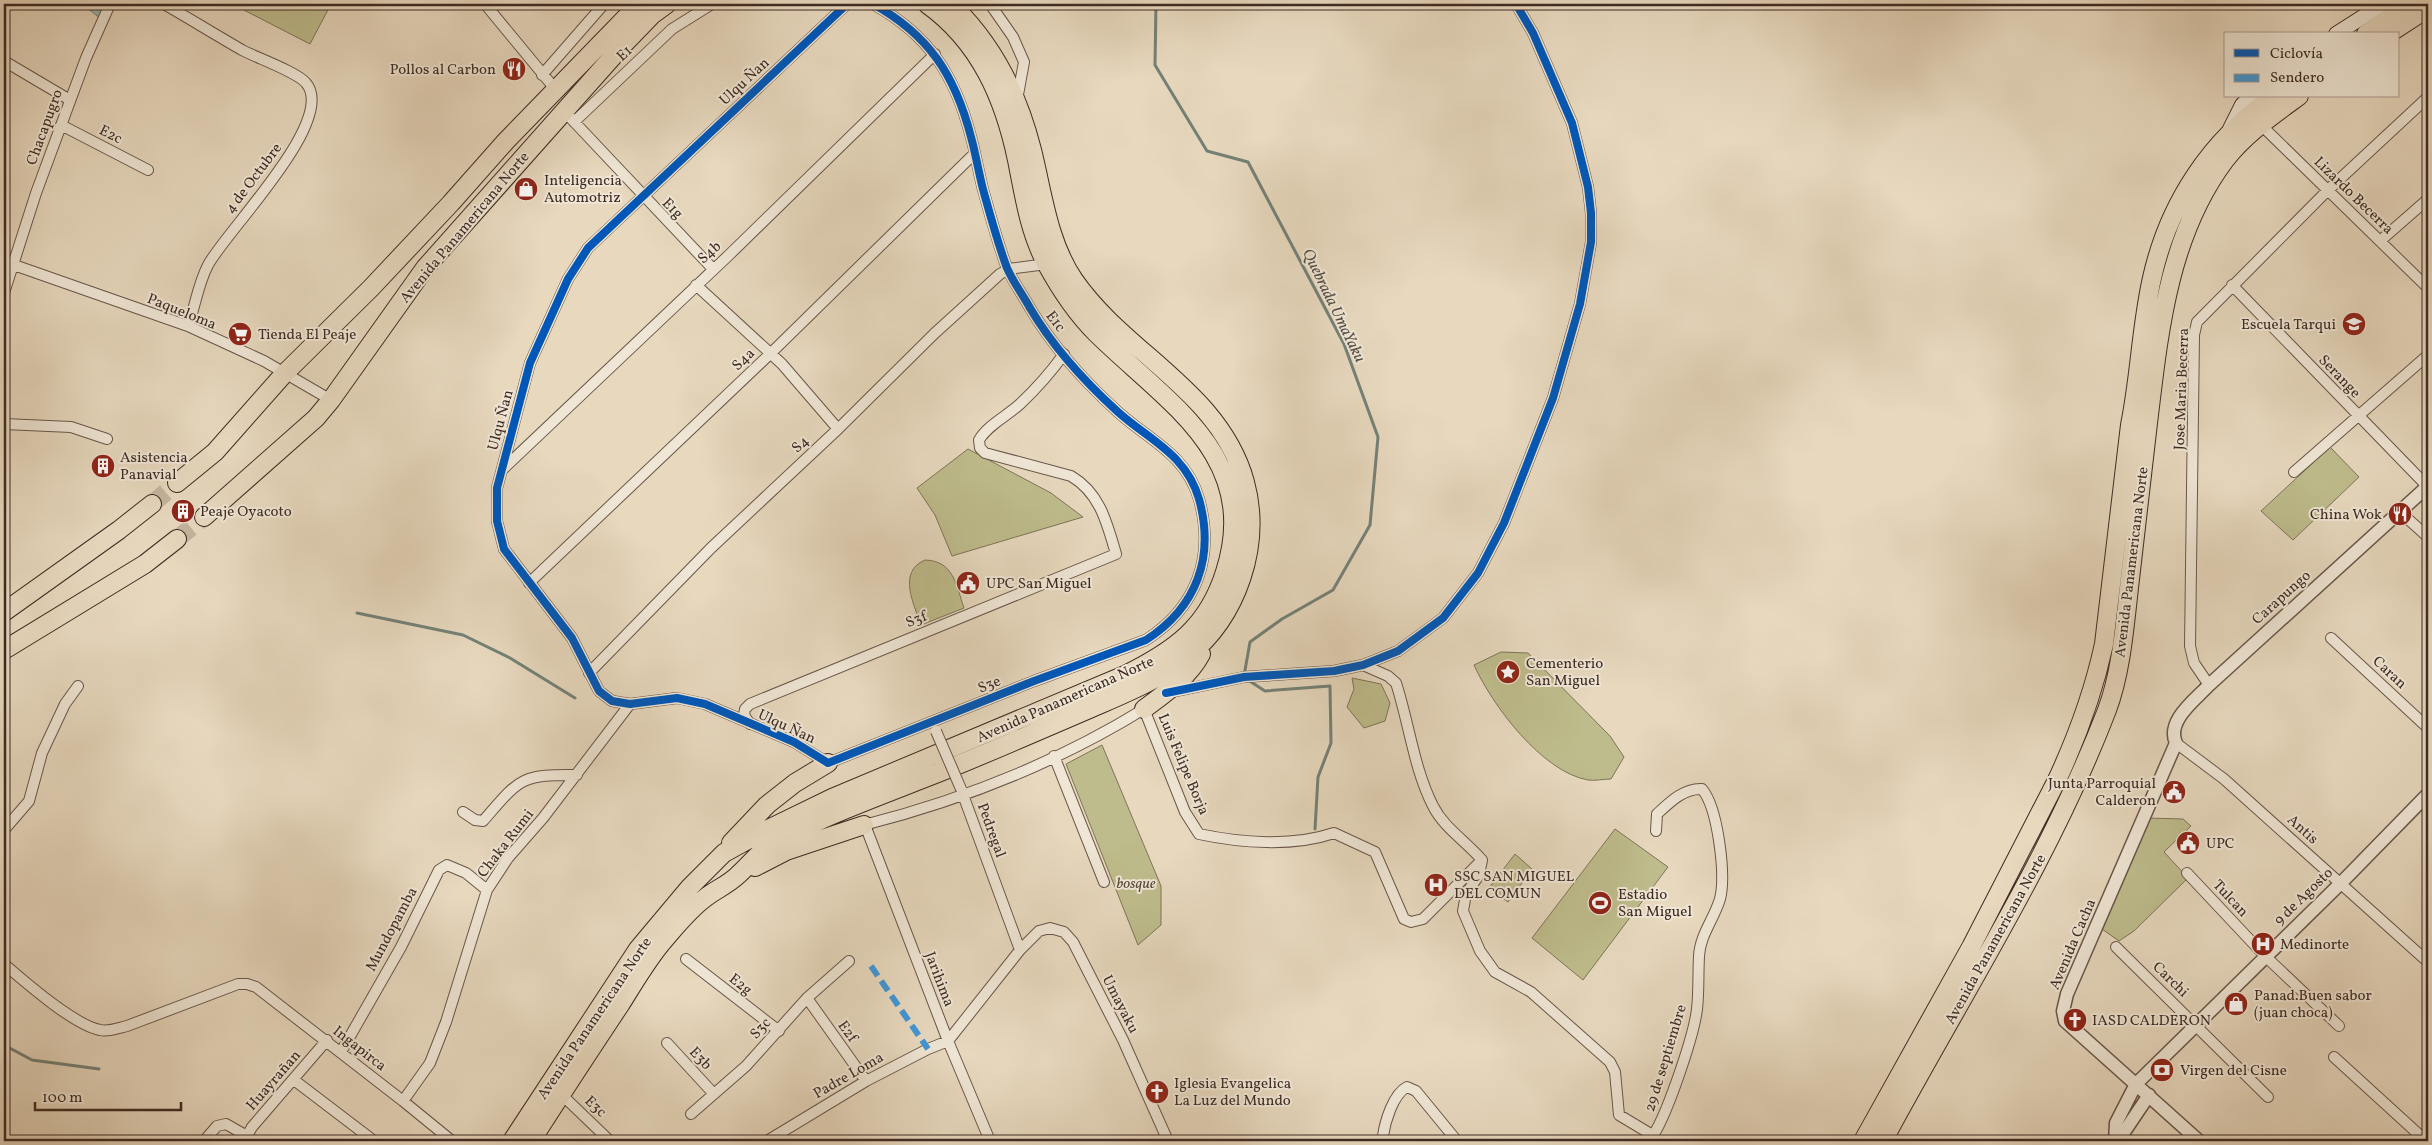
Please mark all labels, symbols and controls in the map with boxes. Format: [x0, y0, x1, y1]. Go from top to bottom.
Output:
legend [2224, 32, 2400, 98]
street label: E1 [612, 41, 638, 67]
text: Ciclovía [2270, 44, 2323, 65]
street label: Ulqu Ñan [715, 53, 775, 111]
restaurant icon: Pollos al Carbon [501, 56, 527, 82]
place label: Pollos al Carbon [390, 60, 496, 81]
text: Sendero [2270, 68, 2324, 89]
street label: Chacapugro [22, 87, 69, 168]
street label: E2c [95, 121, 126, 150]
street label: 4 de Octubre [221, 139, 288, 219]
street label: Avenida Panamericana Norte [395, 148, 535, 308]
street label: Lizardo Becerra [2308, 152, 2398, 240]
place label: Inteligencia Automotriz [544, 171, 622, 209]
shop icon: Inteligencia Automotriz [513, 176, 539, 202]
street label: E1g [657, 194, 688, 225]
street label: S4b [694, 237, 726, 269]
water label: Quebrada UmaYaku [1296, 245, 1370, 366]
street label: Paqueloma [144, 289, 219, 336]
street label: E1c [1040, 307, 1070, 337]
school or university icon: Escuela Tarqui [2341, 311, 2367, 337]
place label: Escuela Tarqui [2241, 315, 2336, 336]
supermarket icon: Tienda El Peaje [227, 321, 253, 347]
place label: Tienda El Peaje [258, 325, 356, 346]
street label: Jose Maria Becerra [2170, 327, 2195, 451]
street label: S4a [728, 344, 760, 376]
street label: Serange [2313, 351, 2365, 403]
street label: Ulqu Ñan [483, 388, 520, 453]
street label: S4 [788, 432, 815, 459]
place label: Asistencia Panavial [120, 448, 188, 486]
building icon: Asistencia Panavial [90, 453, 116, 479]
street label: Avenida Panamericana Norte [2110, 466, 2155, 659]
building icon: Peaje Oyacoto [170, 498, 196, 524]
restaurant icon: China Wok [2387, 501, 2413, 527]
place label: Peaje Oyacoto [200, 502, 292, 523]
place label: China Wok [2310, 505, 2382, 526]
street label: Carapungo [2248, 566, 2316, 630]
public building icon: UPC San Miguel [955, 570, 981, 596]
place label: UPC San Miguel [986, 574, 1092, 595]
street label: S3f [903, 606, 932, 634]
street label: Avenida Panamericana Norte [974, 652, 1158, 749]
street label: Caran [2367, 652, 2411, 694]
place label: Cementerio San Miguel [1526, 654, 1603, 692]
place icon: Cementerio San Miguel [1495, 659, 1521, 685]
street label: S3e [975, 671, 1004, 699]
street label: Ulqu Ñan [754, 705, 819, 750]
street label: Luis Felipe Borja [1152, 710, 1214, 819]
place label: Junta Parroquial Calderon [2048, 774, 2156, 812]
public building icon: Junta Parroquial Calderon [2161, 779, 2187, 805]
street label: Pedregal [971, 800, 1010, 861]
street label: Chaka Rumi [473, 805, 540, 882]
street label: Antis [2282, 810, 2322, 850]
public building icon: UPC [2175, 830, 2201, 856]
place label: UPC [2206, 834, 2235, 855]
street label: Avenida Panamericana Norte [1941, 851, 2052, 1029]
street label: 9 de Agosto [2270, 863, 2338, 931]
place label: SSC SAN MIGUEL DEL COMUN [1454, 867, 1575, 905]
hospital icon: SSC SAN MIGUEL DEL COMUN [1423, 872, 1449, 898]
park label: bosque [1117, 874, 1156, 895]
street label: Tulcan [2207, 876, 2253, 922]
street label: Mundopamba [361, 884, 423, 975]
place label: Estadio San Miguel [1618, 885, 1692, 923]
sports icon: Estadio San Miguel [1587, 890, 1613, 916]
street label: Avenida Cacha [2045, 896, 2102, 993]
hospital icon: Medinorte [2250, 931, 2276, 957]
street label: Avenida Panamericana Norte [533, 933, 658, 1104]
place label: Medinorte [2280, 935, 2349, 956]
street label: Jarihima [919, 949, 959, 1010]
street label: Carchi [2147, 957, 2193, 1003]
street label: E2g [724, 969, 757, 1001]
street label: Umayaku [1096, 972, 1143, 1037]
place label: Panad.Buen sabor (juan choca) [2254, 986, 2372, 1024]
shop icon: Panad.Buen sabor (juan choca) [2223, 991, 2249, 1017]
street label: 29 de septiembre [1640, 1002, 1693, 1115]
church icon: IASD CALDERON [2062, 1007, 2088, 1033]
place label: IASD CALDERON [2092, 1011, 2211, 1032]
street label: S3c [746, 1013, 777, 1044]
street label: E2f [832, 1017, 863, 1049]
street label: Ingapirca [328, 1022, 390, 1077]
street label: E3b [684, 1043, 716, 1075]
street label: Huayrañan [242, 1046, 306, 1116]
street label: Padre Loma [810, 1048, 888, 1105]
bank icon: Virgen del Cisne [2149, 1057, 2175, 1083]
place label: Virgen del Cisne [2180, 1061, 2287, 1082]
place label: Iglesia Evangelica La Luz del Mundo [1174, 1074, 1291, 1112]
church icon: Iglesia Evangelica La Luz del Mundo [1144, 1079, 1170, 1105]
scale bar [35, 1080, 181, 1112]
text: 100 m [42, 1088, 82, 1109]
street label: E3c [579, 1091, 611, 1123]

